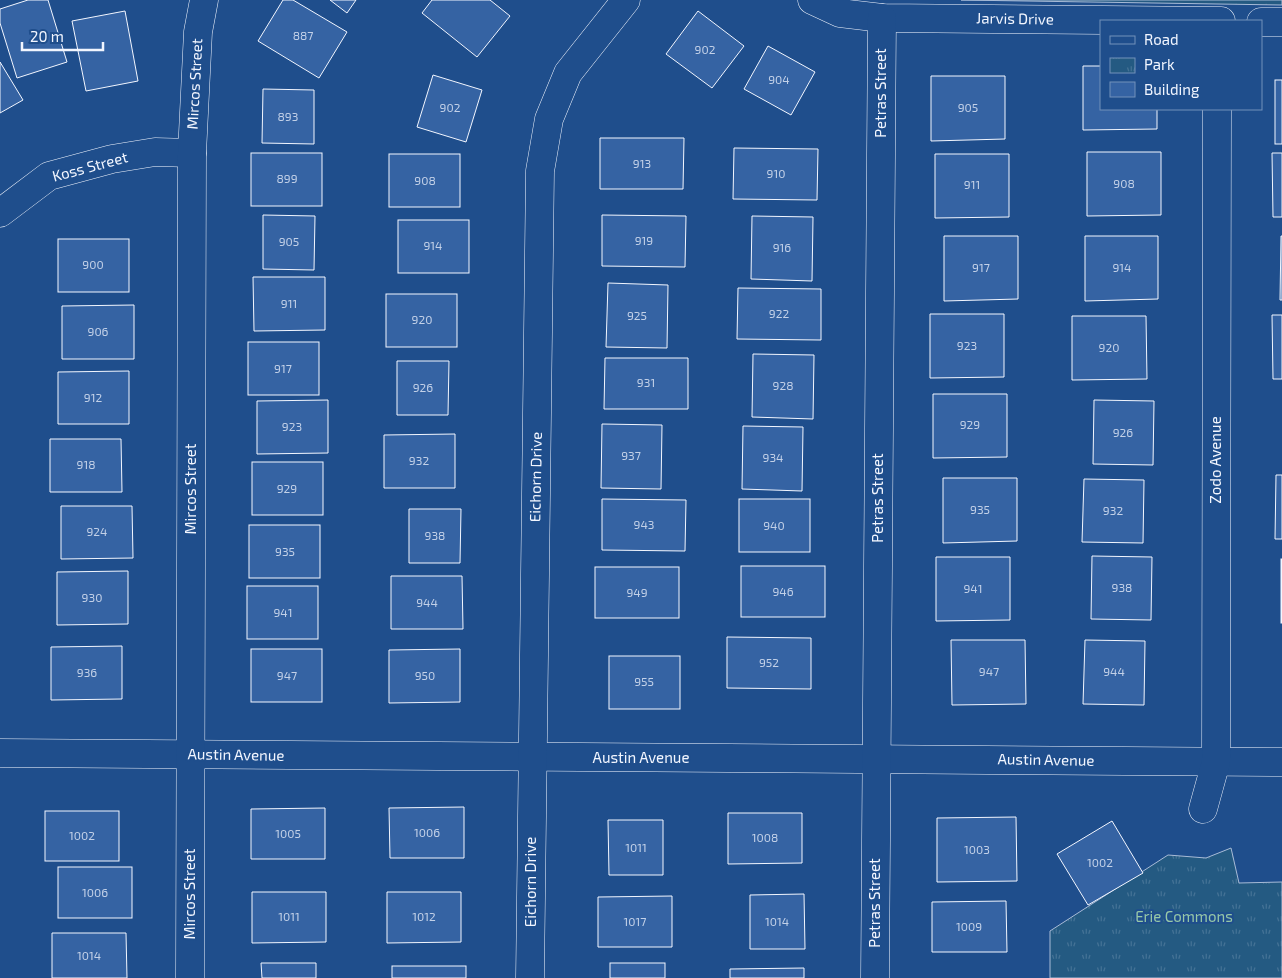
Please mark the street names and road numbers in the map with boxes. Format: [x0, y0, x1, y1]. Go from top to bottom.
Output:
street label: Jarvis Drive [976, 8, 1054, 28]
street label: Mircos Street [183, 38, 205, 130]
street label: Petras Street [871, 48, 889, 138]
street label: Koss Street [50, 147, 130, 185]
street label: Zodo Avenue [1206, 416, 1224, 504]
street label: Eichorn Drive [525, 432, 545, 522]
street label: Mircos Street [181, 443, 199, 535]
street label: Petras Street [868, 453, 886, 543]
street label: Austin Avenue [187, 744, 285, 764]
street label: Austin Avenue [593, 748, 689, 766]
street label: Austin Avenue [997, 749, 1095, 769]
street label: Eichorn Drive [521, 837, 539, 927]
street label: Mircos Street [180, 848, 198, 940]
street label: Petras Street [865, 858, 883, 948]

